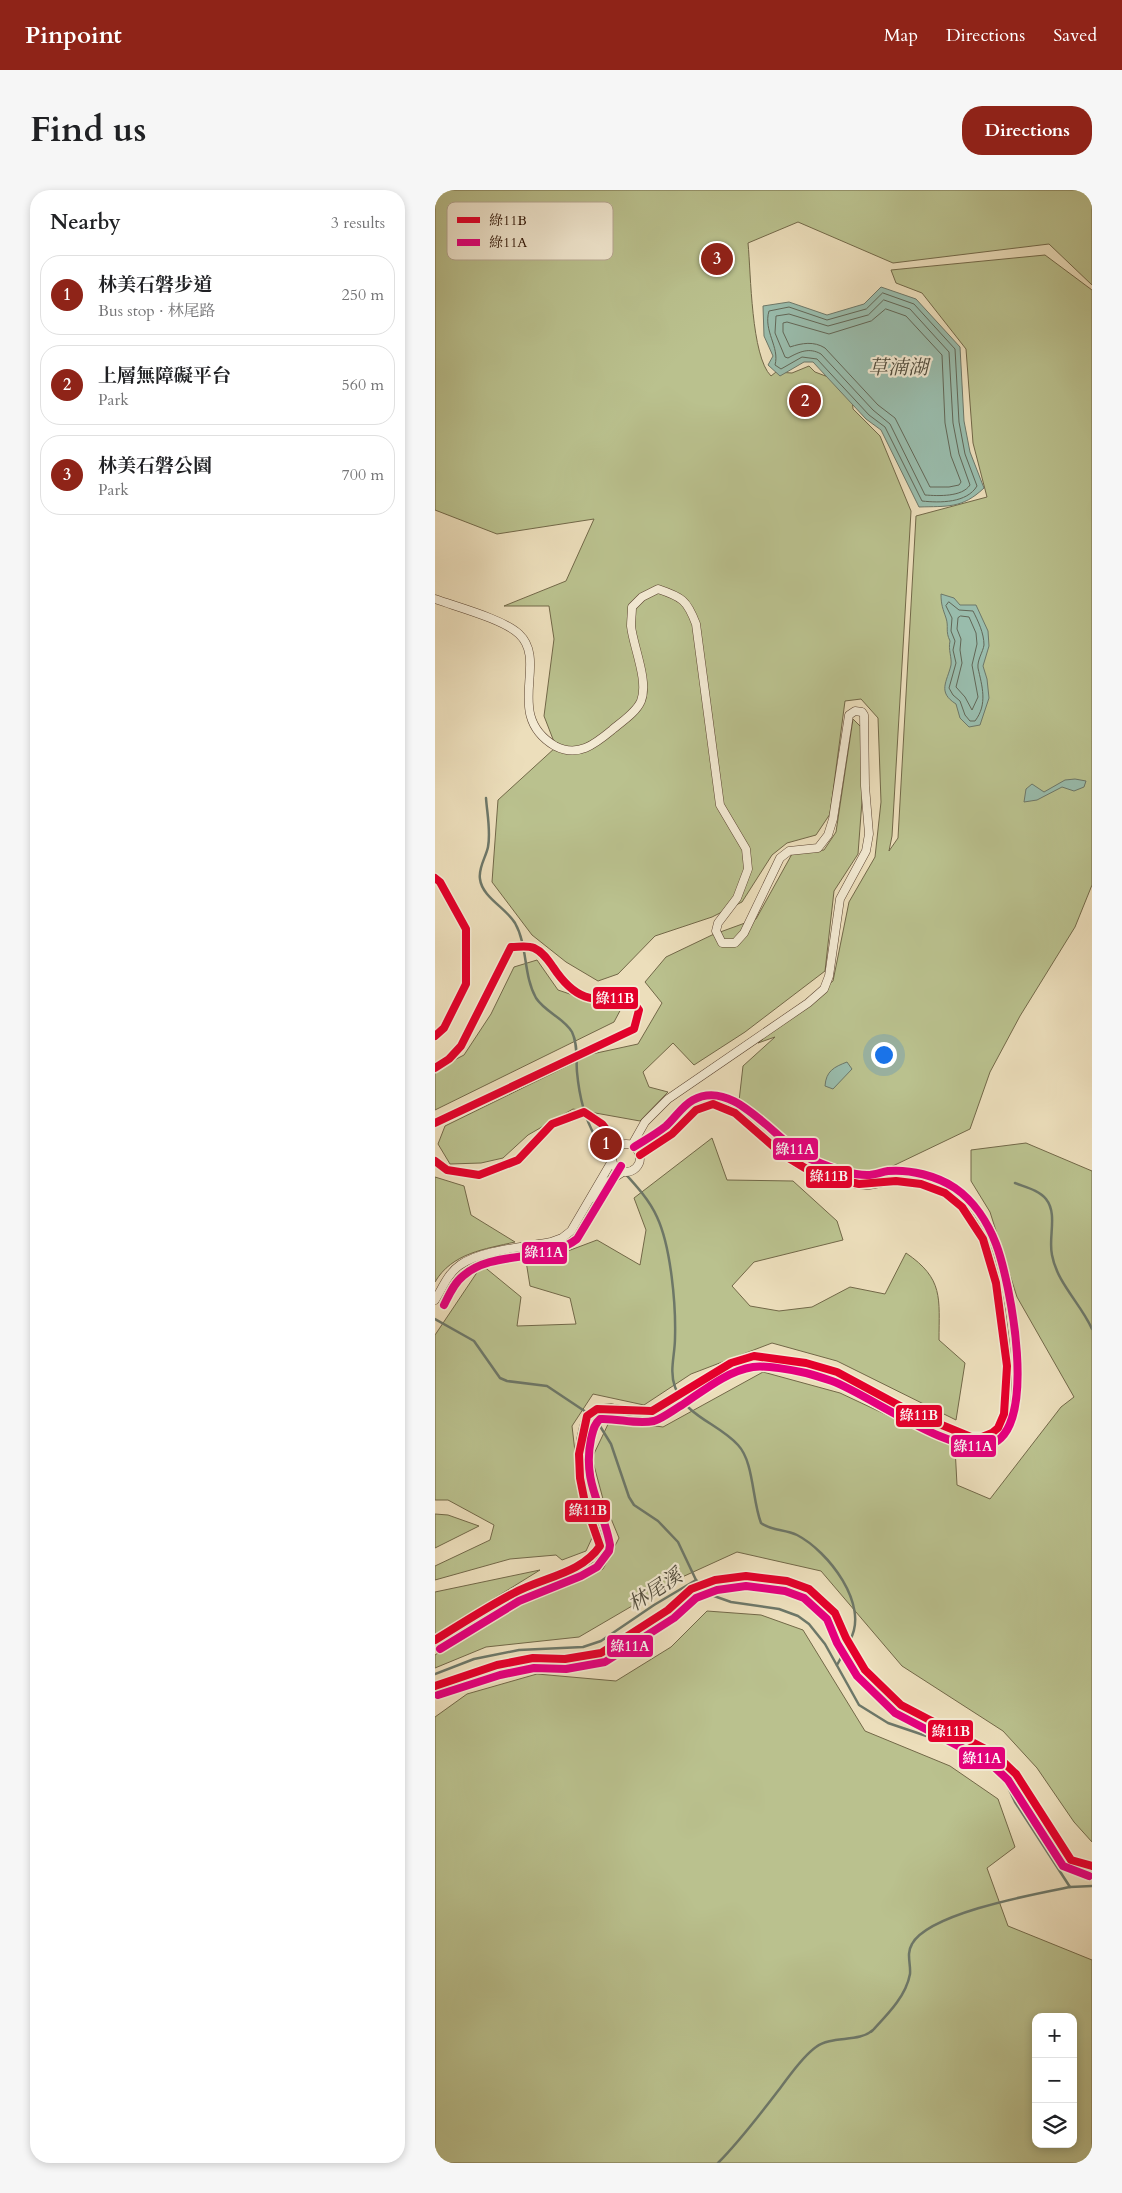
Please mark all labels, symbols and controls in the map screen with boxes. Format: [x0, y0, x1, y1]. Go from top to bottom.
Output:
text: Pinpoint [25, 19, 122, 52]
text: Map [884, 23, 918, 48]
text: Directions [946, 23, 1025, 48]
text: Saved [1053, 23, 1097, 48]
text: Find us [30, 106, 146, 154]
button: Directions [962, 106, 1092, 155]
legend [447, 202, 613, 260]
text: Nearby [50, 208, 121, 237]
text: 綠11B [489, 211, 527, 230]
text: 3 results [331, 212, 385, 234]
text: 綠11A [489, 233, 527, 252]
pin: 3 [701, 240, 733, 278]
text: 林美石磐步道 [98, 272, 212, 298]
text: 1 [63, 284, 71, 306]
text: 250 m [342, 284, 384, 306]
text: Bus stop · 林尾路 [98, 300, 216, 322]
water label: 草湳湖 [868, 354, 931, 381]
text: 上層無障礙平台 [98, 363, 231, 389]
text: 2 [63, 374, 71, 396]
text: 560 m [342, 374, 384, 396]
pin: 2 [789, 382, 821, 420]
text: Park [98, 389, 129, 411]
text: 林美石磐公園 [98, 453, 212, 479]
text: 3 [63, 464, 71, 486]
text: 700 m [342, 464, 384, 486]
text: Park [98, 479, 129, 501]
line badge: 綠11B [592, 986, 639, 1010]
text: 綠11B [596, 989, 634, 1008]
your location [871, 1042, 897, 1068]
pin: 1 [590, 1125, 622, 1163]
line badge: 綠11A [772, 1137, 819, 1161]
text: 綠11A [776, 1140, 815, 1159]
line badge: 綠11B [805, 1165, 853, 1189]
text: 綠11B [810, 1167, 848, 1186]
line badge: 綠11A [521, 1241, 568, 1265]
text: 綠11A [525, 1243, 564, 1262]
line badge: 綠11B [895, 1404, 943, 1428]
text: 綠11B [900, 1406, 938, 1425]
line badge: 綠11A [950, 1434, 997, 1458]
text: 綠11A [954, 1437, 993, 1456]
line badge: 綠11B [564, 1499, 611, 1523]
text: 綠11B [569, 1501, 607, 1520]
water label: 林尾溪 [622, 1561, 689, 1618]
line badge: 綠11A [606, 1634, 654, 1658]
text: 綠11A [611, 1637, 650, 1656]
line badge: 綠11B [927, 1719, 974, 1743]
text: 綠11B [932, 1722, 970, 1741]
line badge: 綠11A [958, 1746, 1006, 1770]
text: 綠11A [963, 1749, 1002, 1768]
map controls [1032, 2013, 1077, 2148]
button: + [1032, 2013, 1077, 2058]
button: − [1032, 2058, 1077, 2103]
button: layers [1032, 2103, 1077, 2148]

